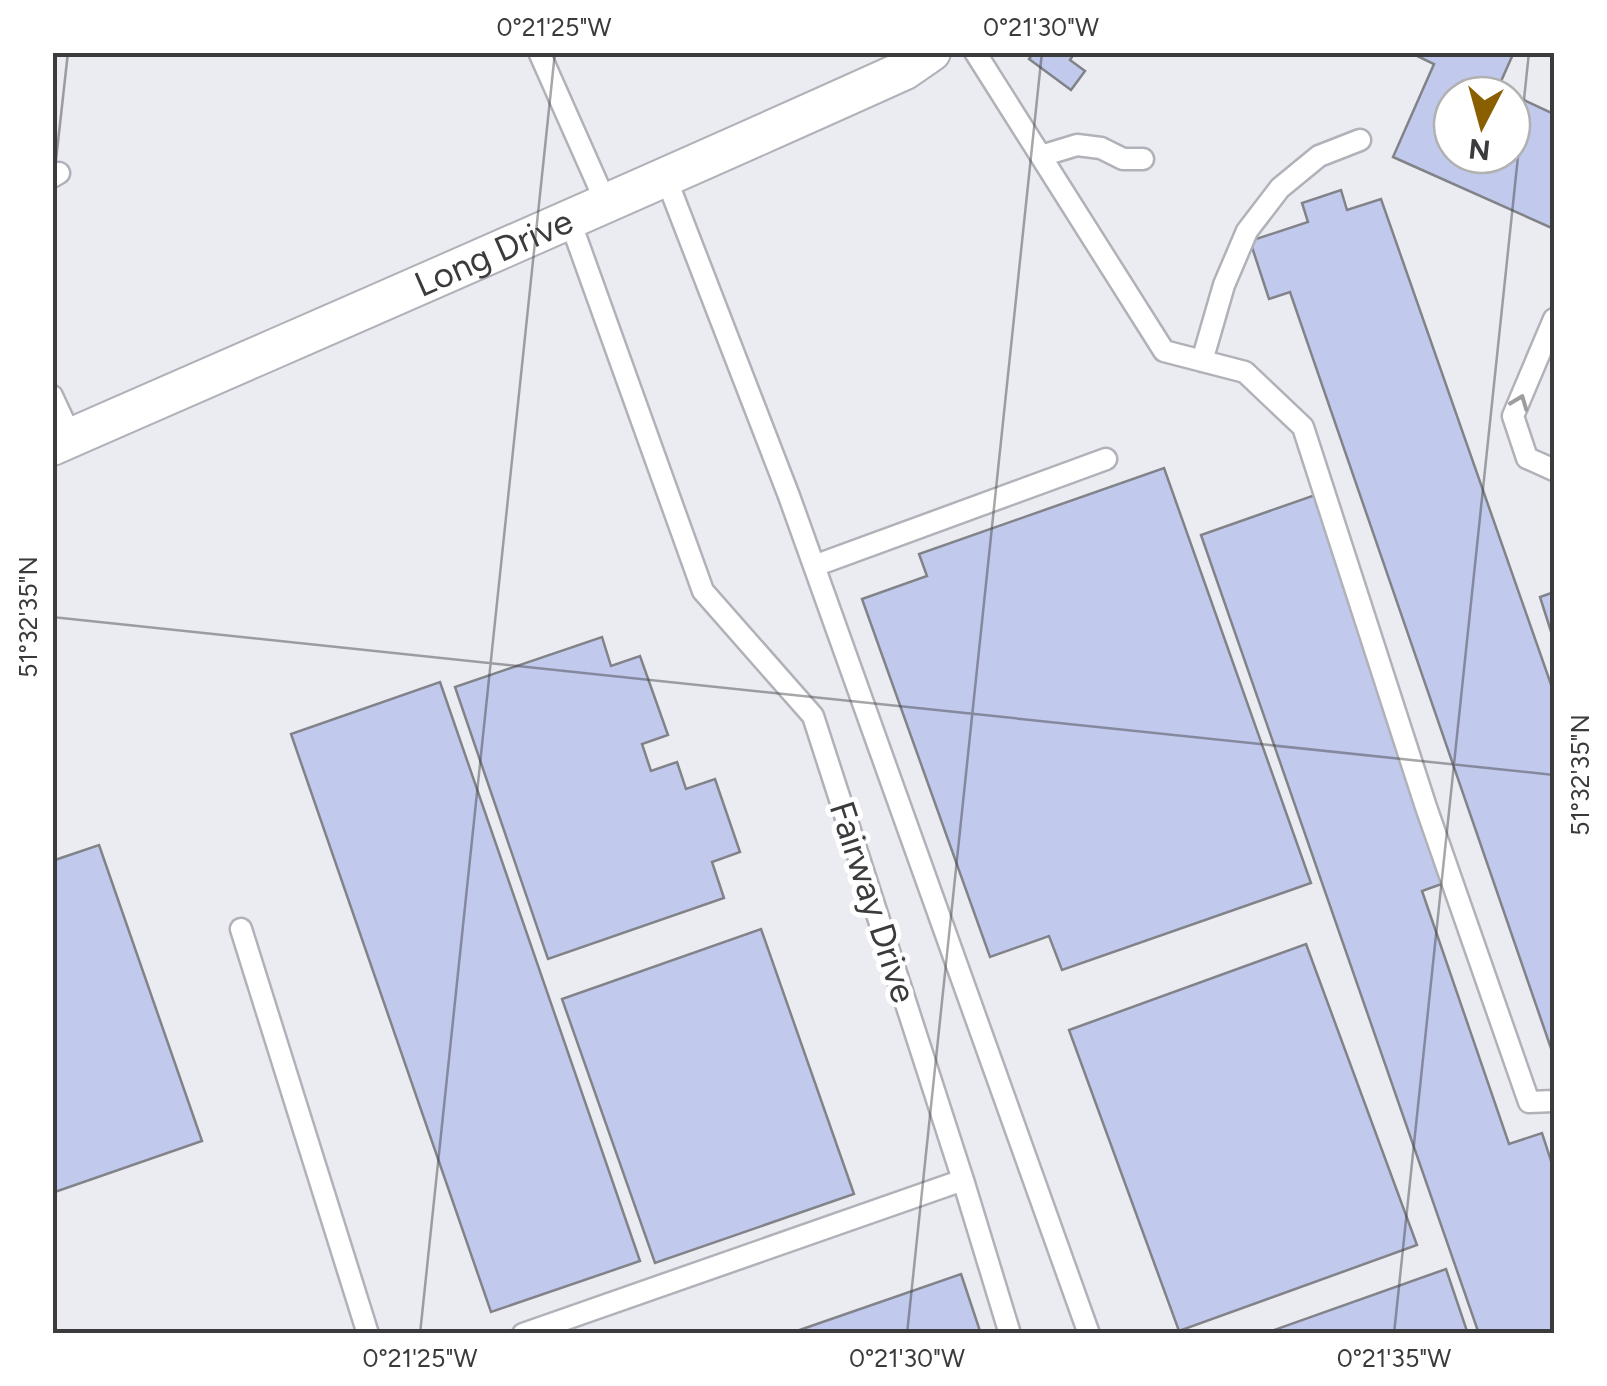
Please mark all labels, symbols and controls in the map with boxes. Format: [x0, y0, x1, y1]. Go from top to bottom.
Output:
text: 0°21'25"W [497, 12, 611, 42]
text: 0°21'30"W [983, 12, 1099, 42]
north arrow [1432, 75, 1532, 175]
text: N [1467, 132, 1492, 168]
street label: Long Drive [408, 200, 579, 306]
one-way arrow [1508, 394, 1528, 412]
text: 51°32'35"N [13, 556, 43, 678]
text: 51°32'35"N [1565, 714, 1595, 836]
street label: Fairway Drive [821, 796, 925, 1008]
text: 0°21'25"W [363, 1343, 477, 1373]
text: 0°21'30"W [849, 1343, 965, 1373]
text: 0°21'35"W [1337, 1343, 1451, 1373]

